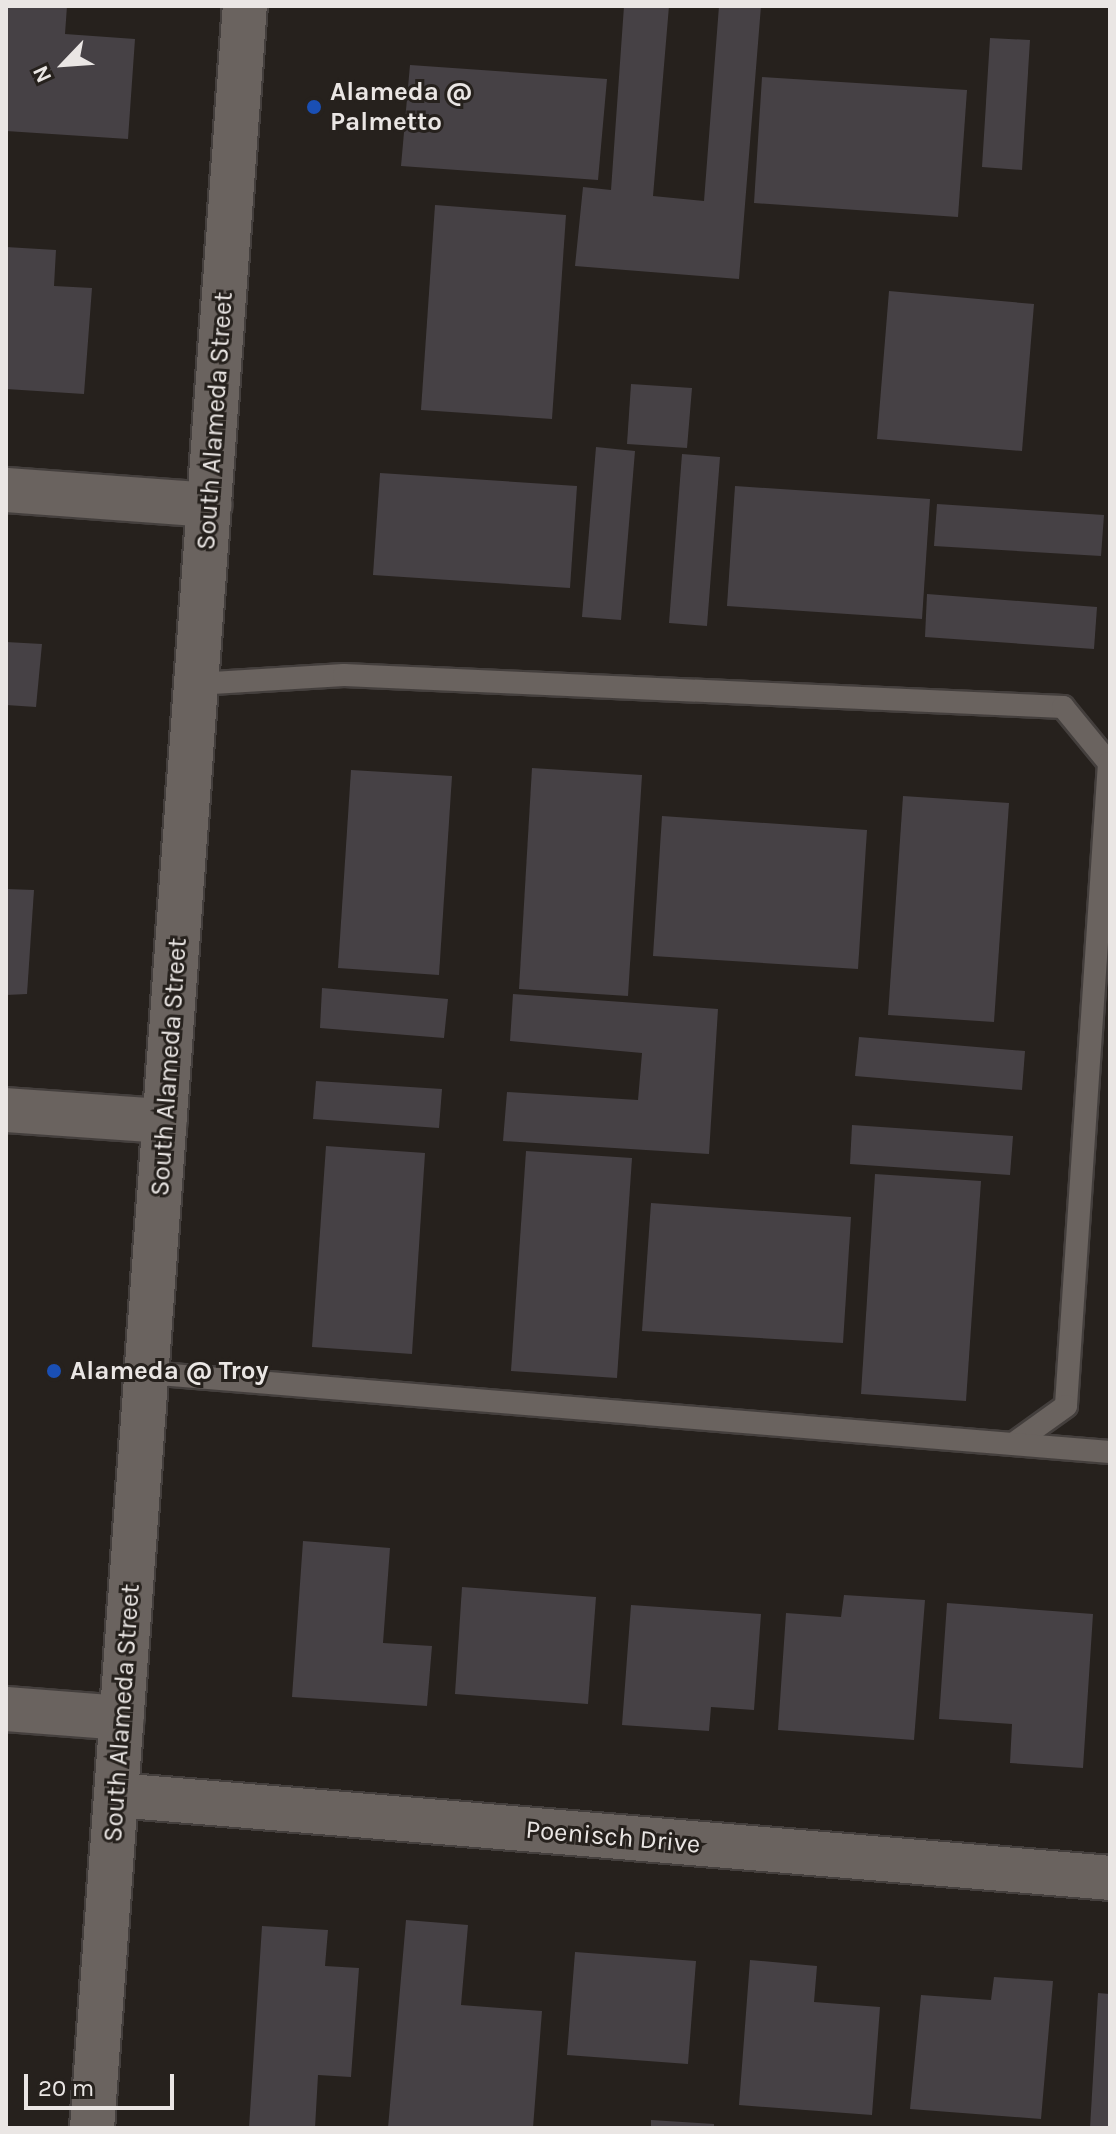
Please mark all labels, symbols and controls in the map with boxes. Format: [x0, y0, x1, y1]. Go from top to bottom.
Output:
north arrow [24, 24, 104, 104]
text: N [27, 61, 57, 87]
place label: Alameda @ Palmetto [330, 76, 472, 138]
marker: Alameda @ Palmetto [305, 98, 323, 116]
street label: South Alameda Street [190, 291, 240, 551]
street label: South Alameda Street [144, 937, 194, 1197]
place label: Alameda @ Troy [70, 1355, 268, 1387]
marker: Alameda @ Troy [45, 1362, 63, 1380]
street label: South Alameda Street [97, 1583, 147, 1843]
street label: Poenisch Drive [524, 1814, 702, 1860]
scale bar [28, 2058, 178, 2108]
text: 20 m [38, 2074, 94, 2102]

